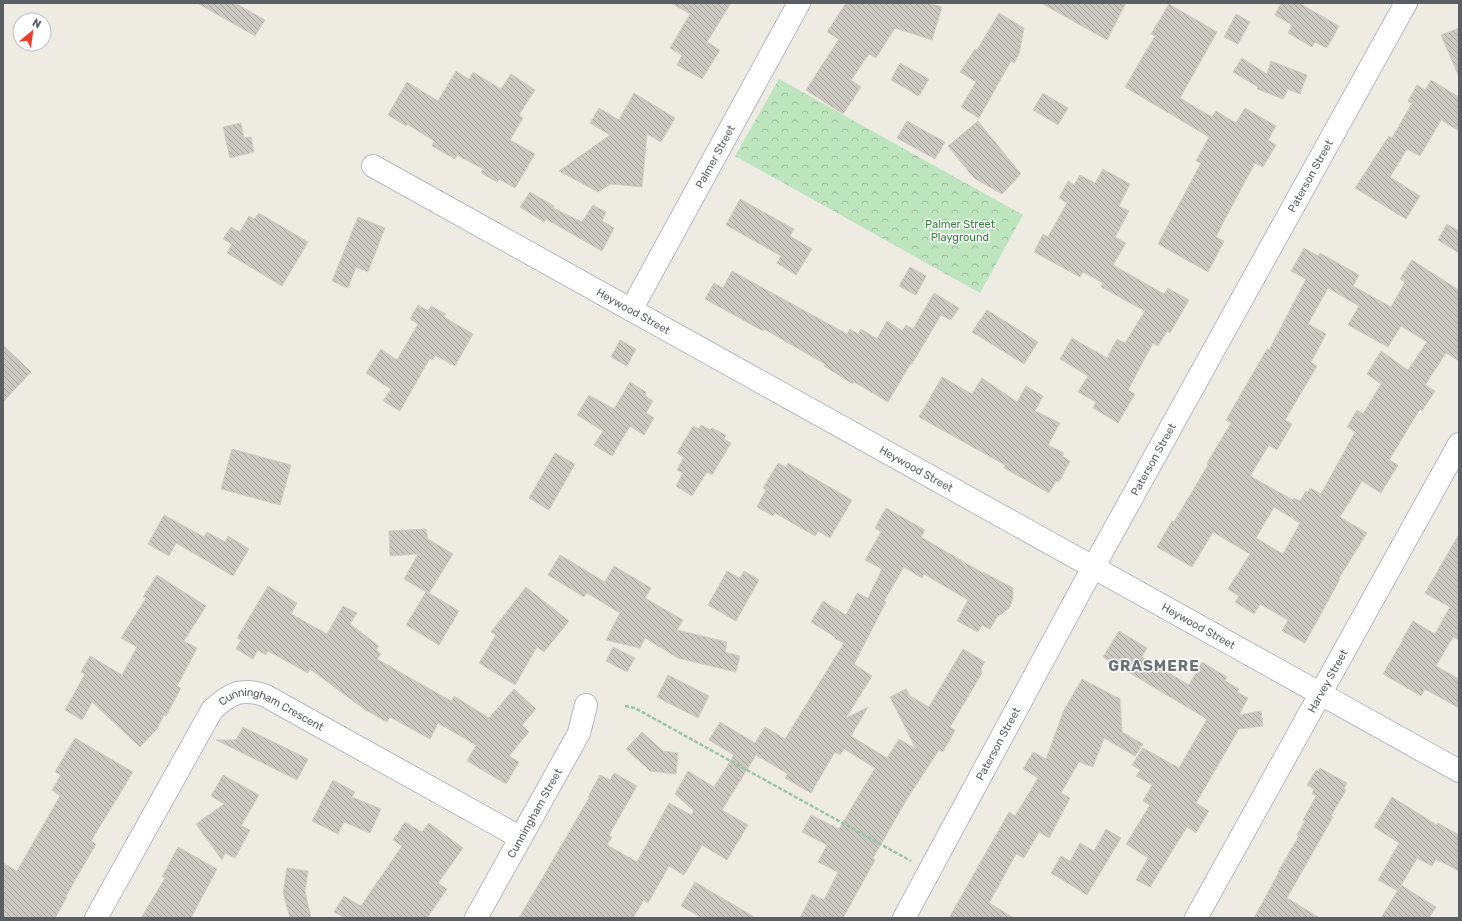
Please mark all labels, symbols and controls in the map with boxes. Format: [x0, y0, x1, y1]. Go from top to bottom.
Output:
north arrow [12, 12, 52, 52]
text: N [30, 16, 43, 31]
street label: Palmer Street [693, 122, 738, 191]
street label: Paterson Street [1285, 137, 1336, 215]
park label: Palmer Street Playground [925, 218, 996, 244]
street label: Heywood Street [594, 286, 673, 338]
street label: Paterson Street [1128, 420, 1179, 498]
street label: Heywood Street [877, 443, 956, 495]
street label: Heywood Street [1159, 601, 1238, 652]
street label: Harvey Street [1305, 647, 1351, 715]
district label: GRASMERE [1108, 657, 1200, 675]
street label: Cunningham Crescent [216, 686, 327, 734]
street label: Paterson Street [974, 705, 1024, 783]
street label: Cunningham Street [505, 766, 565, 860]

